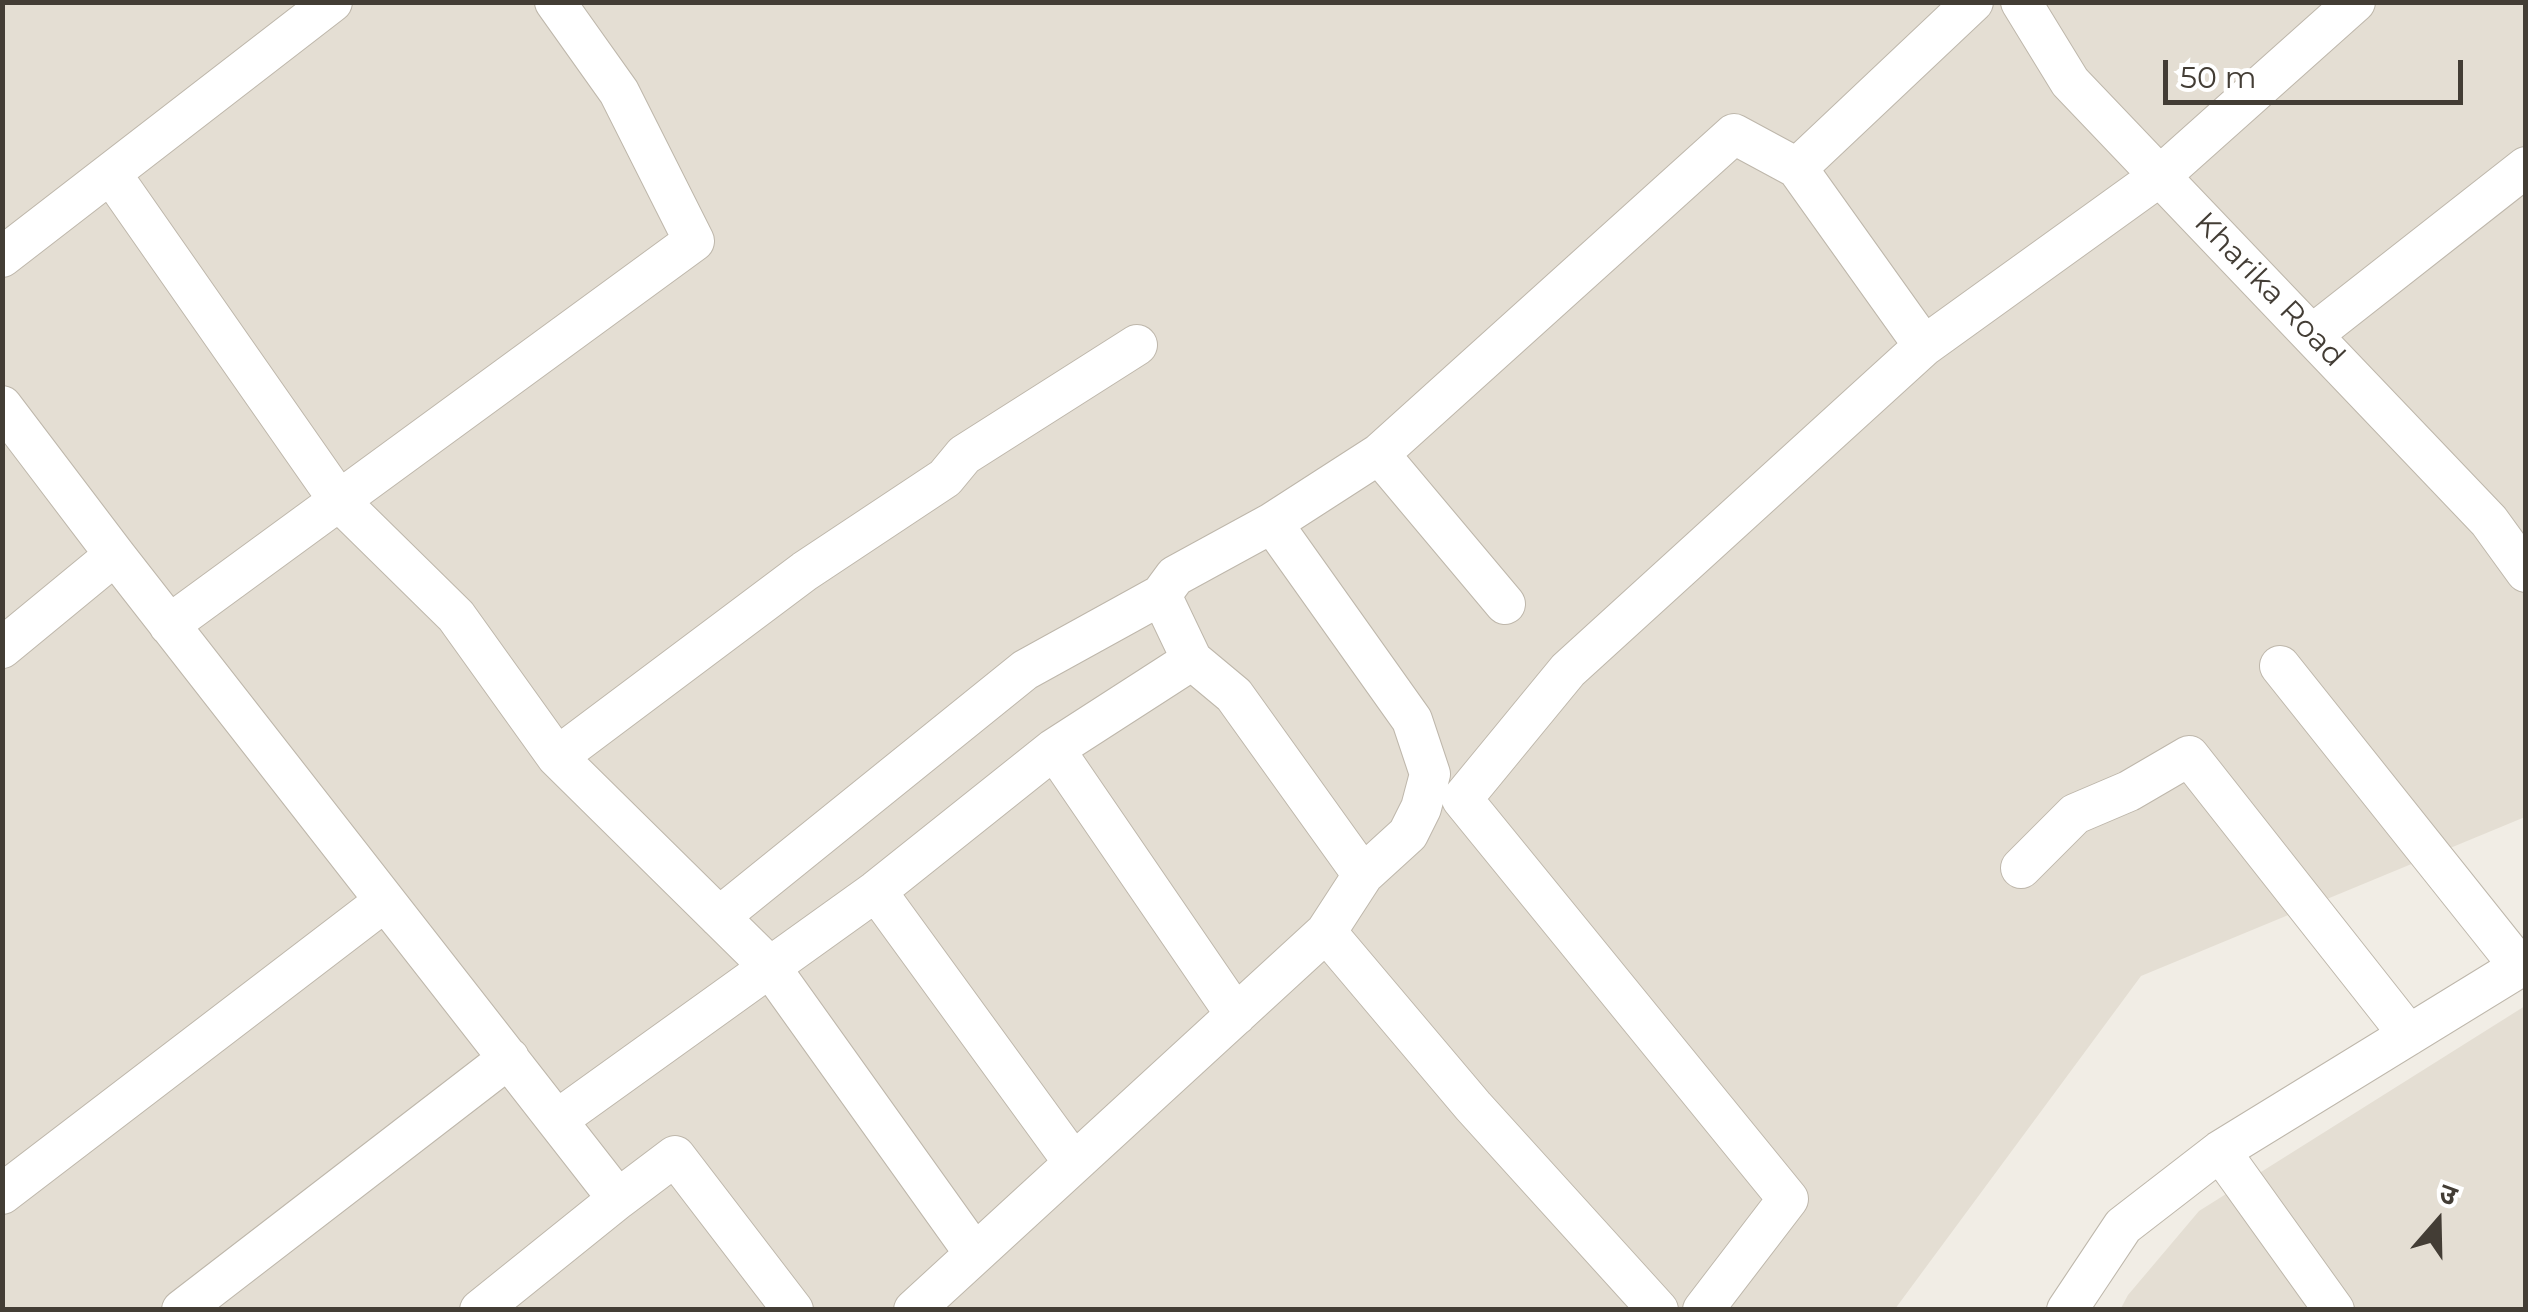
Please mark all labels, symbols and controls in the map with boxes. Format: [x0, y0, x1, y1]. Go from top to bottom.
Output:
scale bar [2168, 40, 2468, 102]
text: 50 m [2180, 59, 2257, 96]
street label: Kharika Road [2186, 205, 2352, 375]
north arrow [2388, 1172, 2488, 1272]
text: उ [2435, 1175, 2462, 1213]

